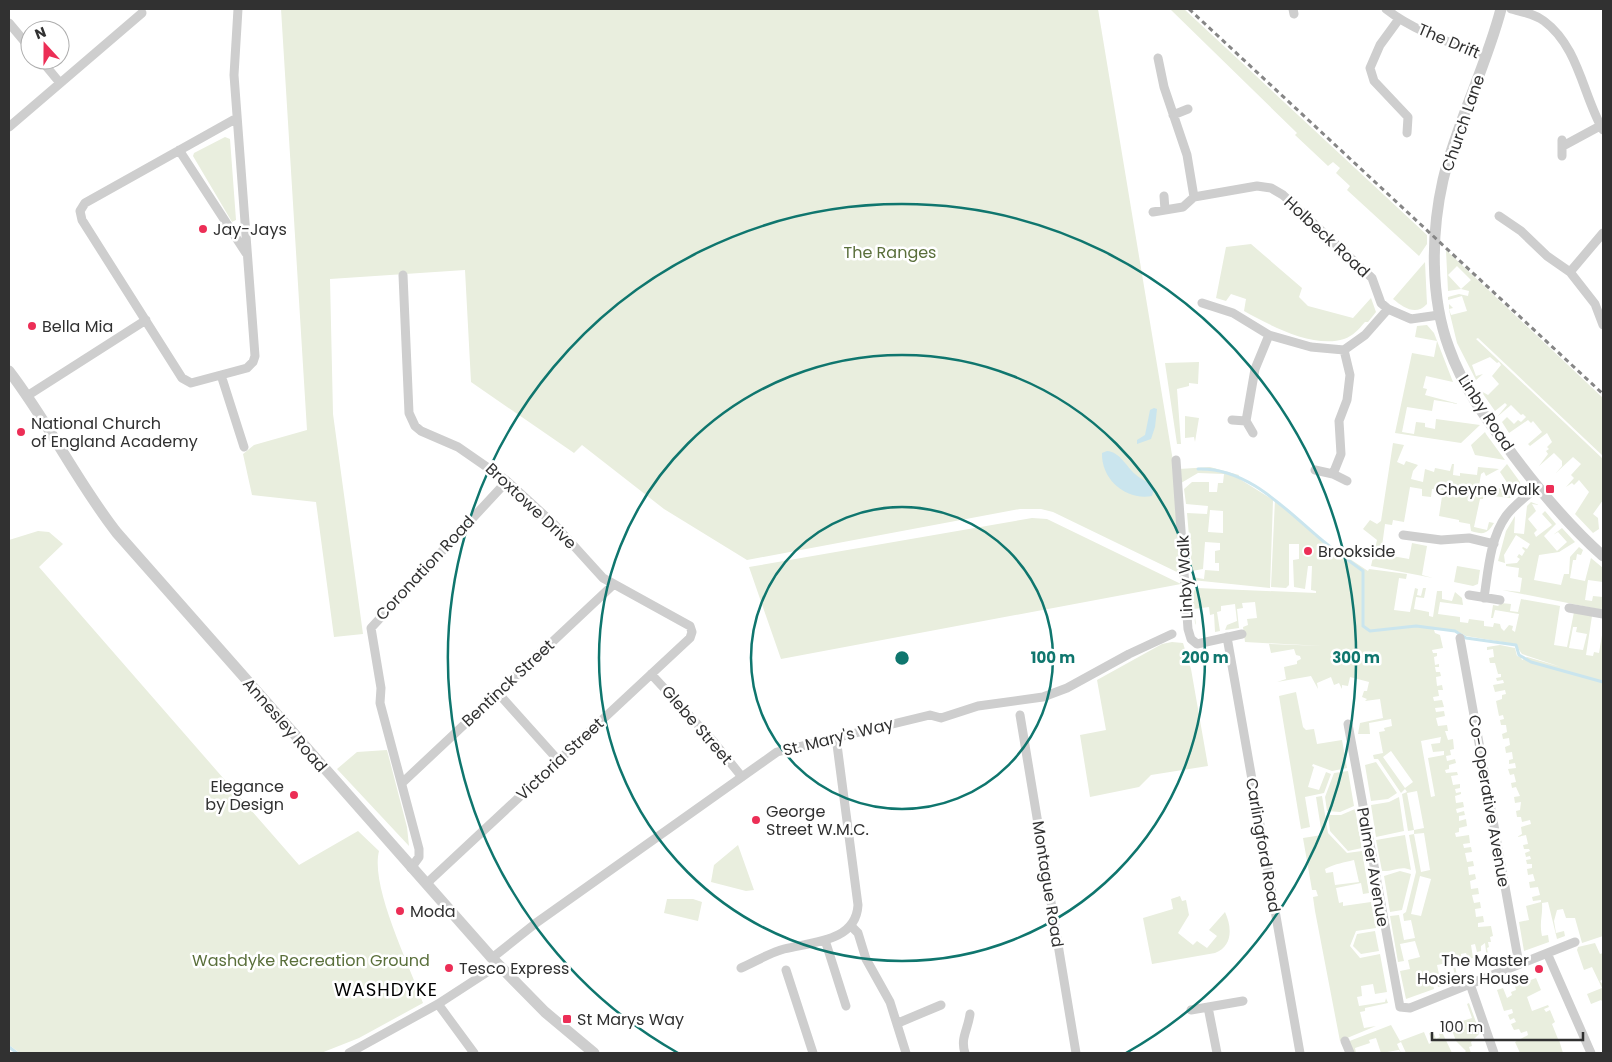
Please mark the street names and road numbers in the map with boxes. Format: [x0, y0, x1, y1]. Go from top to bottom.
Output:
street label: The Drift [1414, 18, 1484, 64]
street label: Church Lane [1436, 71, 1490, 174]
street label: Holbeck Road [1279, 191, 1375, 283]
street label: Linby Road [1453, 370, 1519, 456]
street label: Broxtowe Drive [480, 458, 582, 554]
street label: Coronation Road [370, 510, 480, 626]
street label: Linby Walk [1171, 534, 1199, 619]
street label: Bentinck Street [457, 634, 559, 732]
street label: Annesley Road [238, 673, 332, 777]
street label: Glebe Street [656, 680, 738, 770]
street label: Victoria Street [511, 712, 609, 806]
street label: St. Mary's Way [780, 712, 896, 762]
street label: Co-Operative Avenue [1463, 713, 1515, 889]
street label: Carlingford Road [1240, 776, 1286, 914]
street label: Palmer Avenue [1351, 806, 1395, 929]
street label: Montague Road [1027, 819, 1069, 949]

